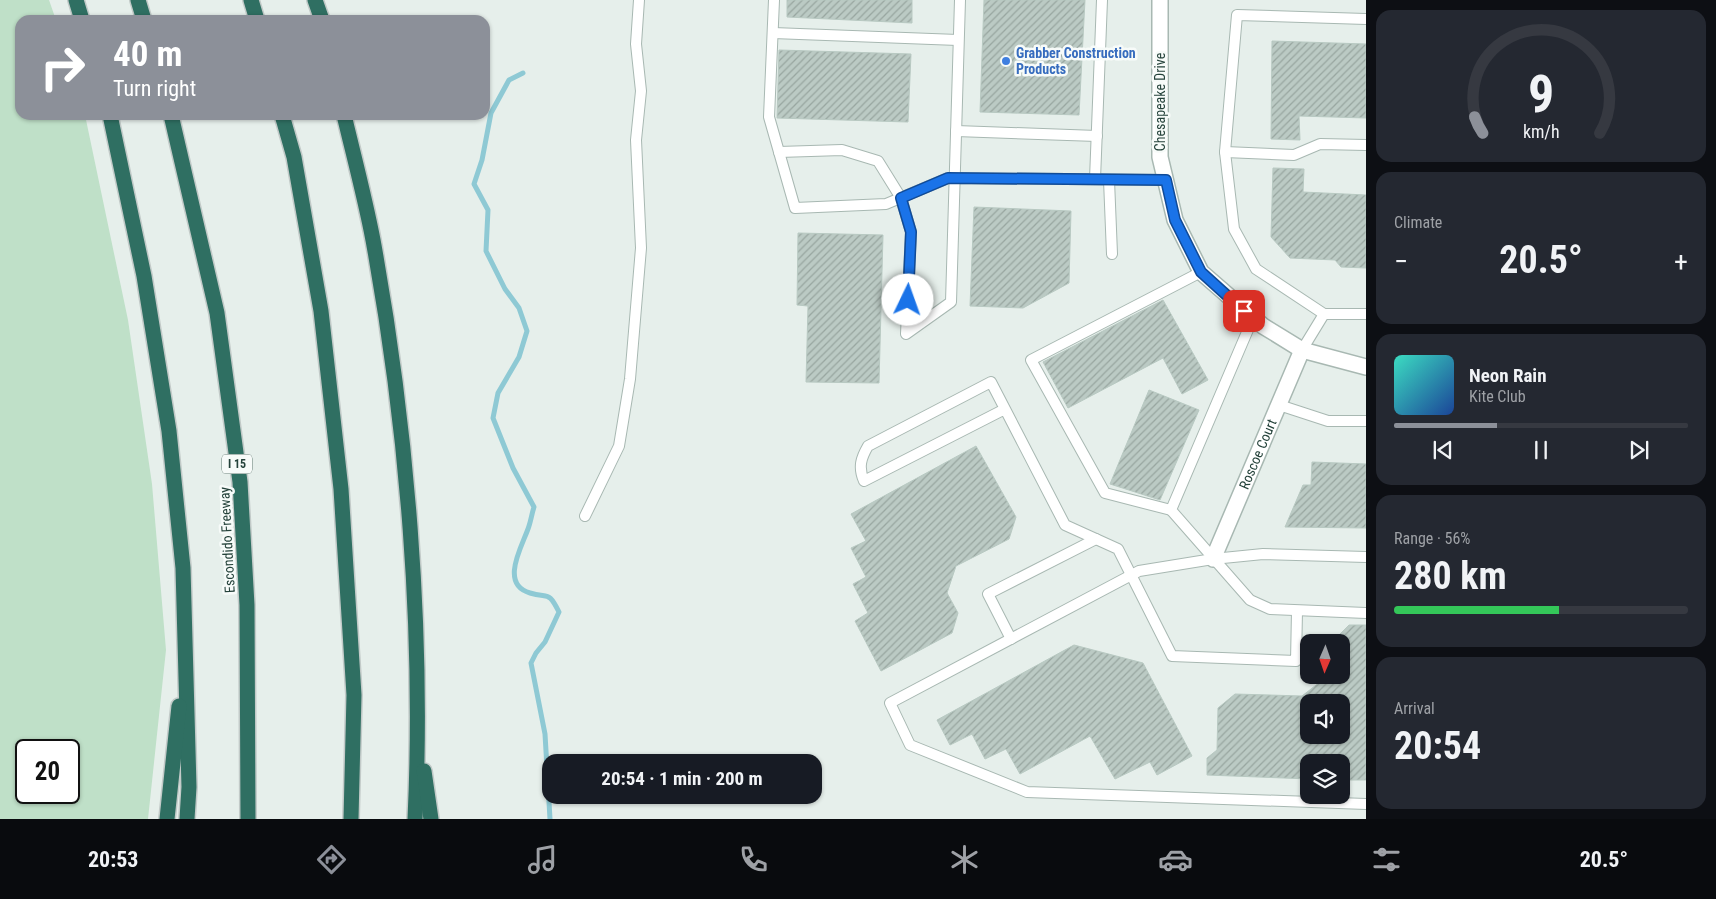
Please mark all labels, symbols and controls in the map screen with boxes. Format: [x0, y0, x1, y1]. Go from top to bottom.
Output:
text: 40 m [113, 34, 182, 75]
icon: right [30, 35, 95, 100]
place label: Grabber Construction Products [1016, 45, 1136, 77]
street label: Chesapeake Drive [1152, 52, 1168, 151]
marker: Grabber Construction Products [1000, 55, 1012, 67]
text: 9 [1528, 64, 1554, 125]
text: Turn right [113, 76, 196, 101]
text: km/h [1523, 121, 1559, 142]
text: Climate [1394, 213, 1442, 232]
text: 20.5° [1499, 238, 1583, 282]
text: − [1394, 245, 1408, 278]
text: + [1674, 245, 1688, 278]
position arrow [881, 273, 933, 325]
pin [1223, 290, 1265, 332]
icon: arrive [1230, 297, 1258, 325]
text: Neon Rain [1469, 364, 1547, 387]
text: Kite Club [1469, 387, 1526, 406]
street label: Roscoe Court [1236, 417, 1280, 492]
icon: previous [1429, 436, 1457, 464]
icon: pause [1527, 436, 1555, 464]
icon: next [1625, 436, 1653, 464]
road number: I 15 [222, 454, 252, 474]
street label: Escondido Freeway [216, 486, 238, 594]
text: Range · 56% [1394, 529, 1470, 548]
text: 280 km [1394, 554, 1507, 598]
north arrow [1300, 634, 1350, 684]
map controls [1300, 634, 1350, 804]
button: sound [1300, 694, 1350, 744]
text: Arrival [1394, 699, 1435, 718]
text: 20:54 [1394, 724, 1481, 768]
speed limit sign: 20 [15, 739, 80, 804]
button: layers [1300, 754, 1350, 804]
text: 20:54 · 1 min · 200 m [601, 767, 763, 790]
icon: directions [314, 842, 349, 877]
icon: music [525, 842, 560, 877]
icon: phone [736, 842, 771, 877]
icon: climate [947, 842, 982, 877]
icon: car [1158, 842, 1193, 877]
icon: filters [1369, 842, 1404, 877]
text: 20:53 [88, 847, 138, 872]
text: 20.5° [1580, 847, 1628, 872]

